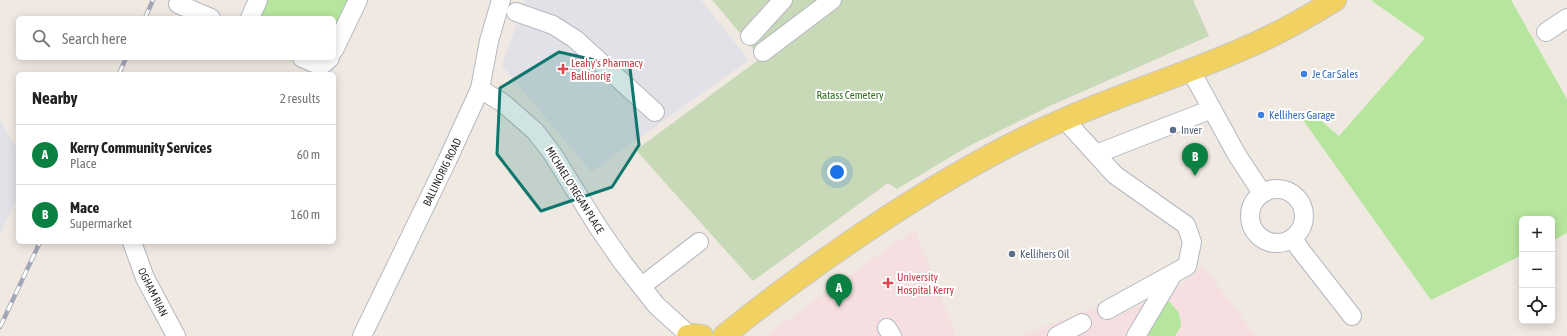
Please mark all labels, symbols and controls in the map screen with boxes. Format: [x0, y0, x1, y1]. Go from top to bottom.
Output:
search box [16, 16, 336, 60]
icon: search [30, 27, 52, 49]
text: Search here [62, 30, 127, 47]
place label: Leahy's Pharmacy Ballinorig [571, 57, 644, 82]
marker: Leahy's Pharmacy Ballinorig [558, 64, 568, 74]
place label: Je Car Sales [1312, 68, 1358, 80]
marker: Je Car Sales [1299, 69, 1309, 79]
text: Nearby [32, 88, 78, 108]
park label: Ratass Cemetery [817, 89, 884, 101]
text: 2 results [280, 91, 320, 106]
place label: Kellihers Garage [1269, 109, 1335, 121]
marker: Kellihers Garage [1256, 110, 1266, 120]
place label: Inver [1181, 124, 1203, 136]
marker: Inver [1168, 125, 1178, 135]
street label: BALLINORIG ROAD [420, 136, 464, 208]
text: Kerry Community Services [70, 139, 212, 156]
pin: B [1182, 143, 1208, 176]
street label: MICHAEL O'REGAN PLACE [544, 145, 607, 236]
text: A [42, 147, 48, 162]
text: 60 m [297, 147, 320, 162]
text: Place [70, 156, 97, 171]
your location [827, 162, 847, 182]
text: Mace [70, 199, 99, 216]
text: B [42, 207, 48, 222]
text: 160 m [291, 207, 320, 222]
text: Supermarket [70, 216, 132, 231]
map controls [1519, 216, 1555, 324]
button: + [1519, 216, 1555, 252]
place label: Kellihers Oil [1020, 248, 1069, 260]
marker: Kellihers Oil [1007, 249, 1017, 259]
button: − [1519, 252, 1555, 288]
street label: OGHAM RIAN [136, 266, 170, 318]
place label: University Hospital Kerry [897, 271, 955, 296]
pin: A [826, 274, 852, 307]
marker: University Hospital Kerry [882, 277, 894, 289]
button: locate [1519, 288, 1555, 324]

